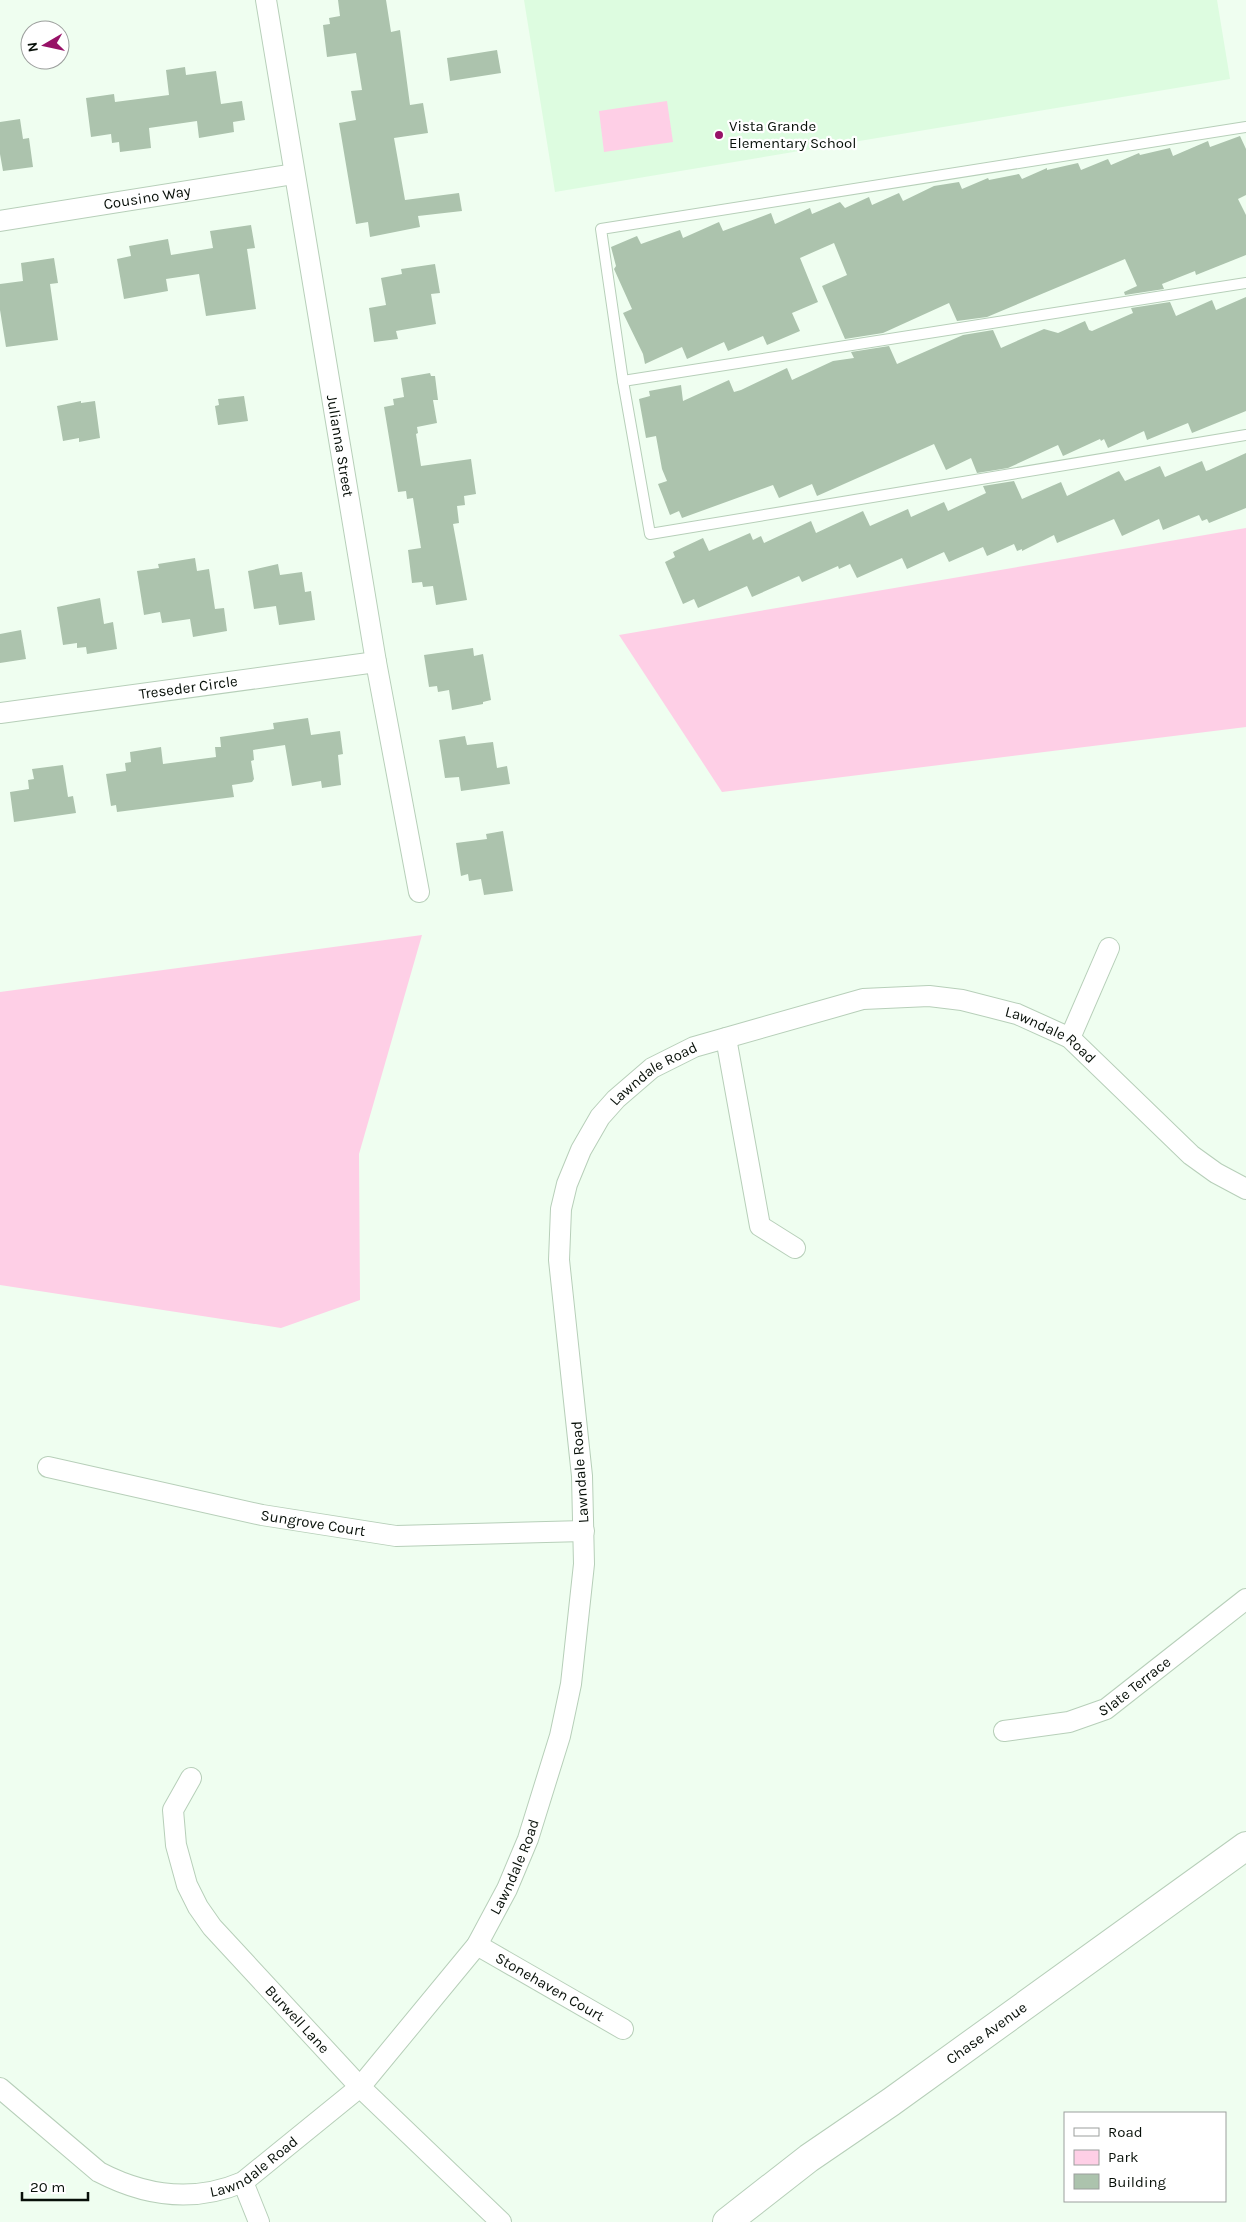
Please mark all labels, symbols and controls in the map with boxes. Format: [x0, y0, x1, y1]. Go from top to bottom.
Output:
north arrow [20, 20, 70, 70]
text: N [23, 41, 42, 53]
place label: Vista Grande Elementary School [729, 117, 856, 152]
marker: Vista Grande Elementary School [713, 129, 725, 141]
street label: Cousino Way [102, 182, 192, 213]
street label: Julianna Street [323, 393, 357, 499]
street label: Treseder Circle [138, 672, 239, 703]
street label: Lawndale Road [1003, 1002, 1100, 1067]
street label: Lawndale Road [606, 1038, 700, 1109]
street label: Lawndale Road [567, 1420, 593, 1524]
street label: Sungrove Court [259, 1506, 367, 1540]
street label: Slate Terrace [1096, 1653, 1174, 1720]
street label: Lawndale Road [486, 1817, 543, 1918]
street label: Stonehaven Court [492, 1949, 608, 2025]
street label: Burwell Lane [261, 1981, 333, 2057]
street label: Chase Avenue [943, 1998, 1030, 2068]
legend [1064, 2112, 1226, 2202]
text: Road [1108, 2123, 1143, 2141]
street label: Lawndale Road [208, 2132, 301, 2201]
text: Park [1108, 2148, 1138, 2166]
scale bar [22, 2170, 89, 2202]
text: Building [1108, 2173, 1166, 2191]
text: 20 m [30, 2178, 65, 2196]

